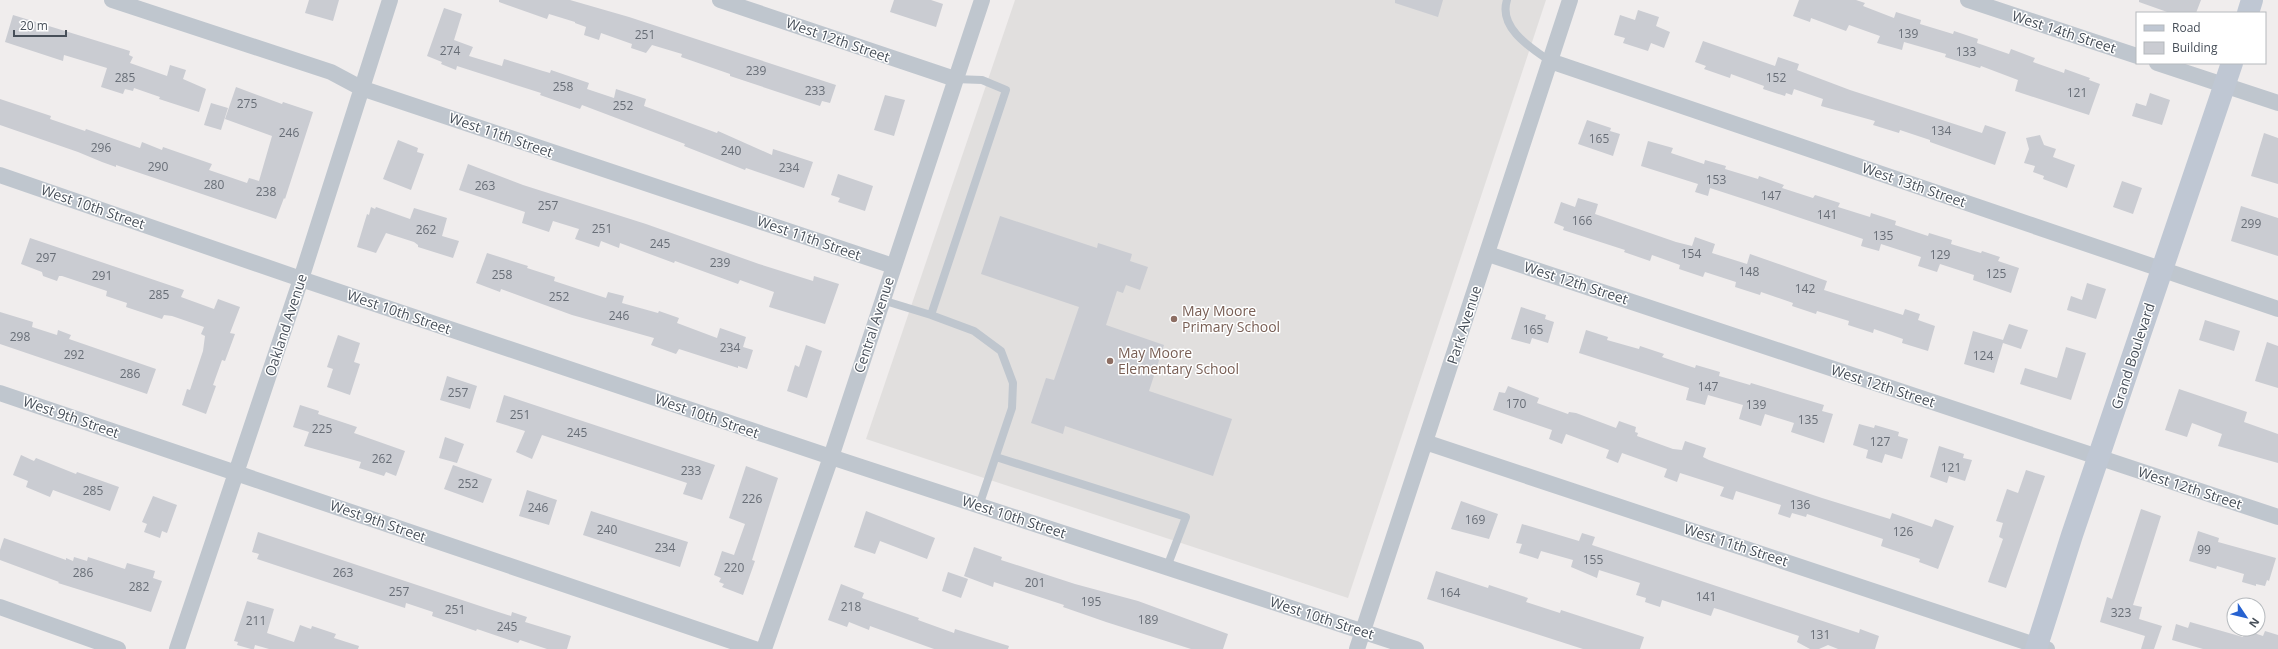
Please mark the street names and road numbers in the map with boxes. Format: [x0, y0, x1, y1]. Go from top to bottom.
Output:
street label: West 14th Street [2010, 6, 2119, 57]
street label: West 12th Street [784, 13, 893, 66]
street label: West 11th Street [447, 108, 556, 161]
street label: West 13th Street [1860, 158, 1969, 211]
street label: West 10th Street [39, 180, 148, 233]
street label: West 11th Street [755, 211, 864, 264]
street label: West 12th Street [1522, 257, 1631, 308]
street label: Oakland Avenue [260, 271, 311, 379]
street label: Central Avenue [849, 274, 898, 375]
street label: Park Avenue [1442, 283, 1485, 367]
street label: West 10th Street [345, 285, 454, 338]
street label: Grand Boulevard [2106, 300, 2159, 412]
street label: West 12th Street [1829, 360, 1938, 411]
street label: West 10th Street [653, 389, 762, 442]
street label: West 9th Street [21, 391, 122, 442]
street label: West 12th Street [2136, 462, 2245, 513]
street label: West 10th Street [960, 491, 1069, 542]
street label: West 9th Street [328, 495, 429, 546]
street label: West 11th Street [1682, 519, 1791, 570]
street label: West 10th Street [1268, 592, 1377, 643]

